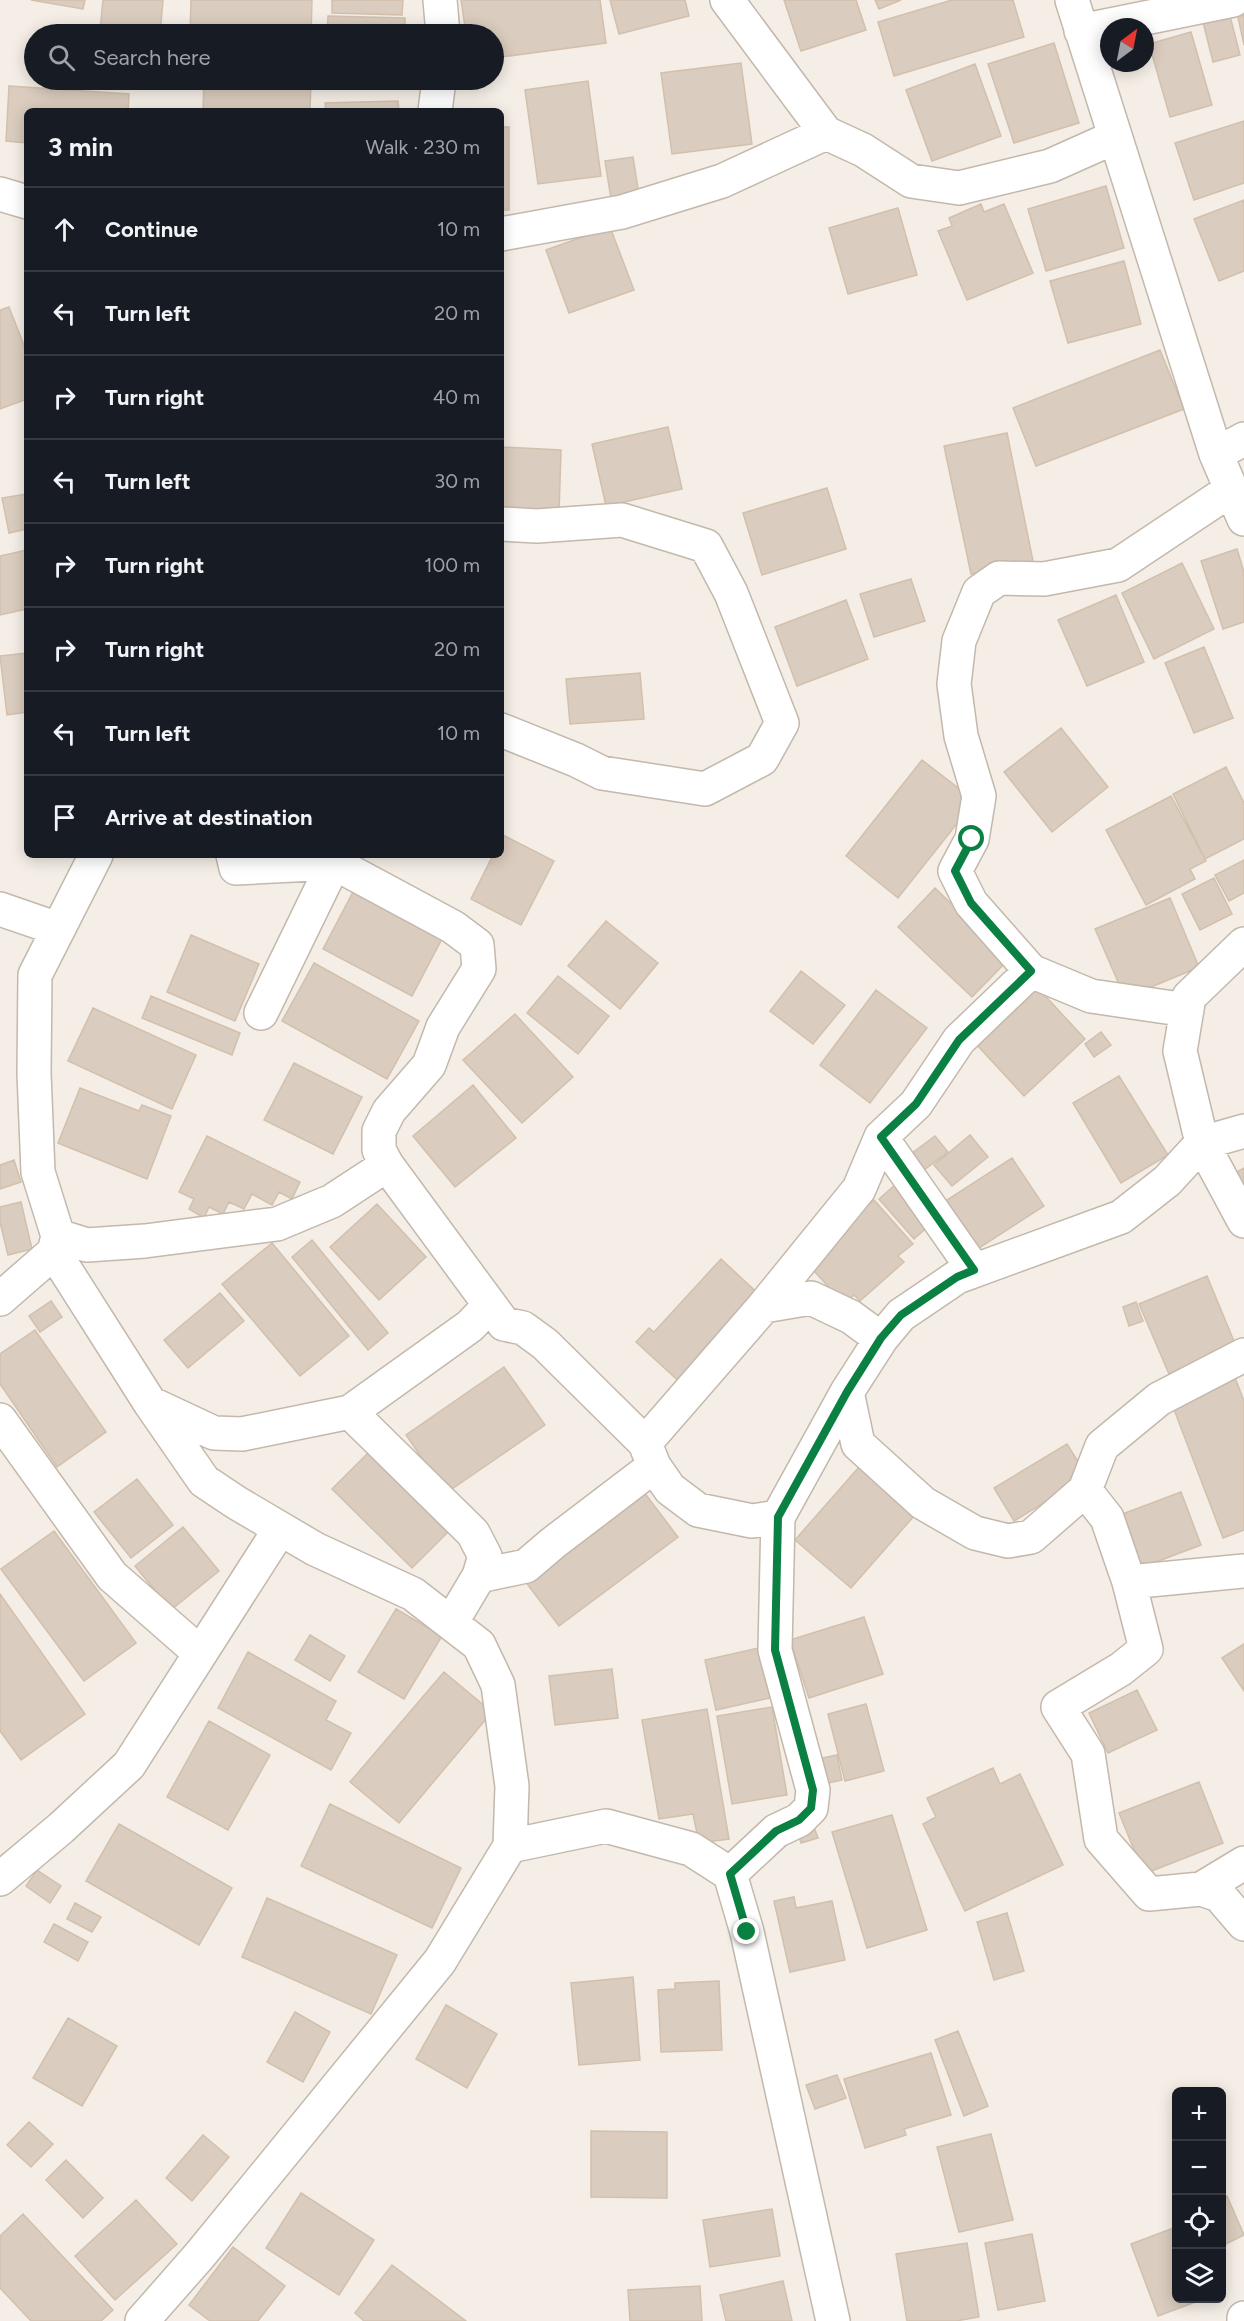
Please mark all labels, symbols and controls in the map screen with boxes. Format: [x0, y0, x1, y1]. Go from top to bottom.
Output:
north arrow [1100, 18, 1154, 72]
search box [24, 24, 504, 90]
icon: search [45, 41, 78, 74]
text: Search here [93, 44, 211, 71]
text: 3 min [48, 131, 113, 163]
text: Walk · 230 m [366, 135, 480, 159]
icon: ahead [48, 213, 81, 246]
text: Continue [105, 216, 198, 243]
text: 10 m [437, 217, 480, 241]
icon: left [48, 297, 81, 330]
text: Turn left [105, 300, 191, 327]
text: 20 m [434, 301, 480, 325]
icon: right [48, 381, 81, 414]
text: Turn right [105, 384, 204, 411]
text: 40 m [433, 385, 480, 409]
icon: left [48, 465, 81, 498]
text: Turn left [105, 468, 191, 495]
text: 30 m [434, 469, 480, 493]
icon: right [48, 549, 81, 582]
text: Turn right [105, 552, 204, 579]
text: 100 m [424, 553, 480, 577]
icon: right [48, 633, 81, 666]
text: Turn right [105, 636, 204, 663]
text: 20 m [434, 637, 480, 661]
icon: left [48, 717, 81, 750]
text: Turn left [105, 720, 191, 747]
text: 10 m [437, 721, 480, 745]
icon: arrive [48, 801, 81, 834]
text: Arrive at destination [105, 804, 313, 831]
route start [958, 825, 984, 851]
route end [733, 1918, 759, 1944]
map controls [1172, 2087, 1226, 2303]
button: + [1172, 2087, 1226, 2141]
button: − [1172, 2141, 1226, 2195]
button: locate [1172, 2195, 1226, 2249]
button: layers [1172, 2249, 1226, 2303]

